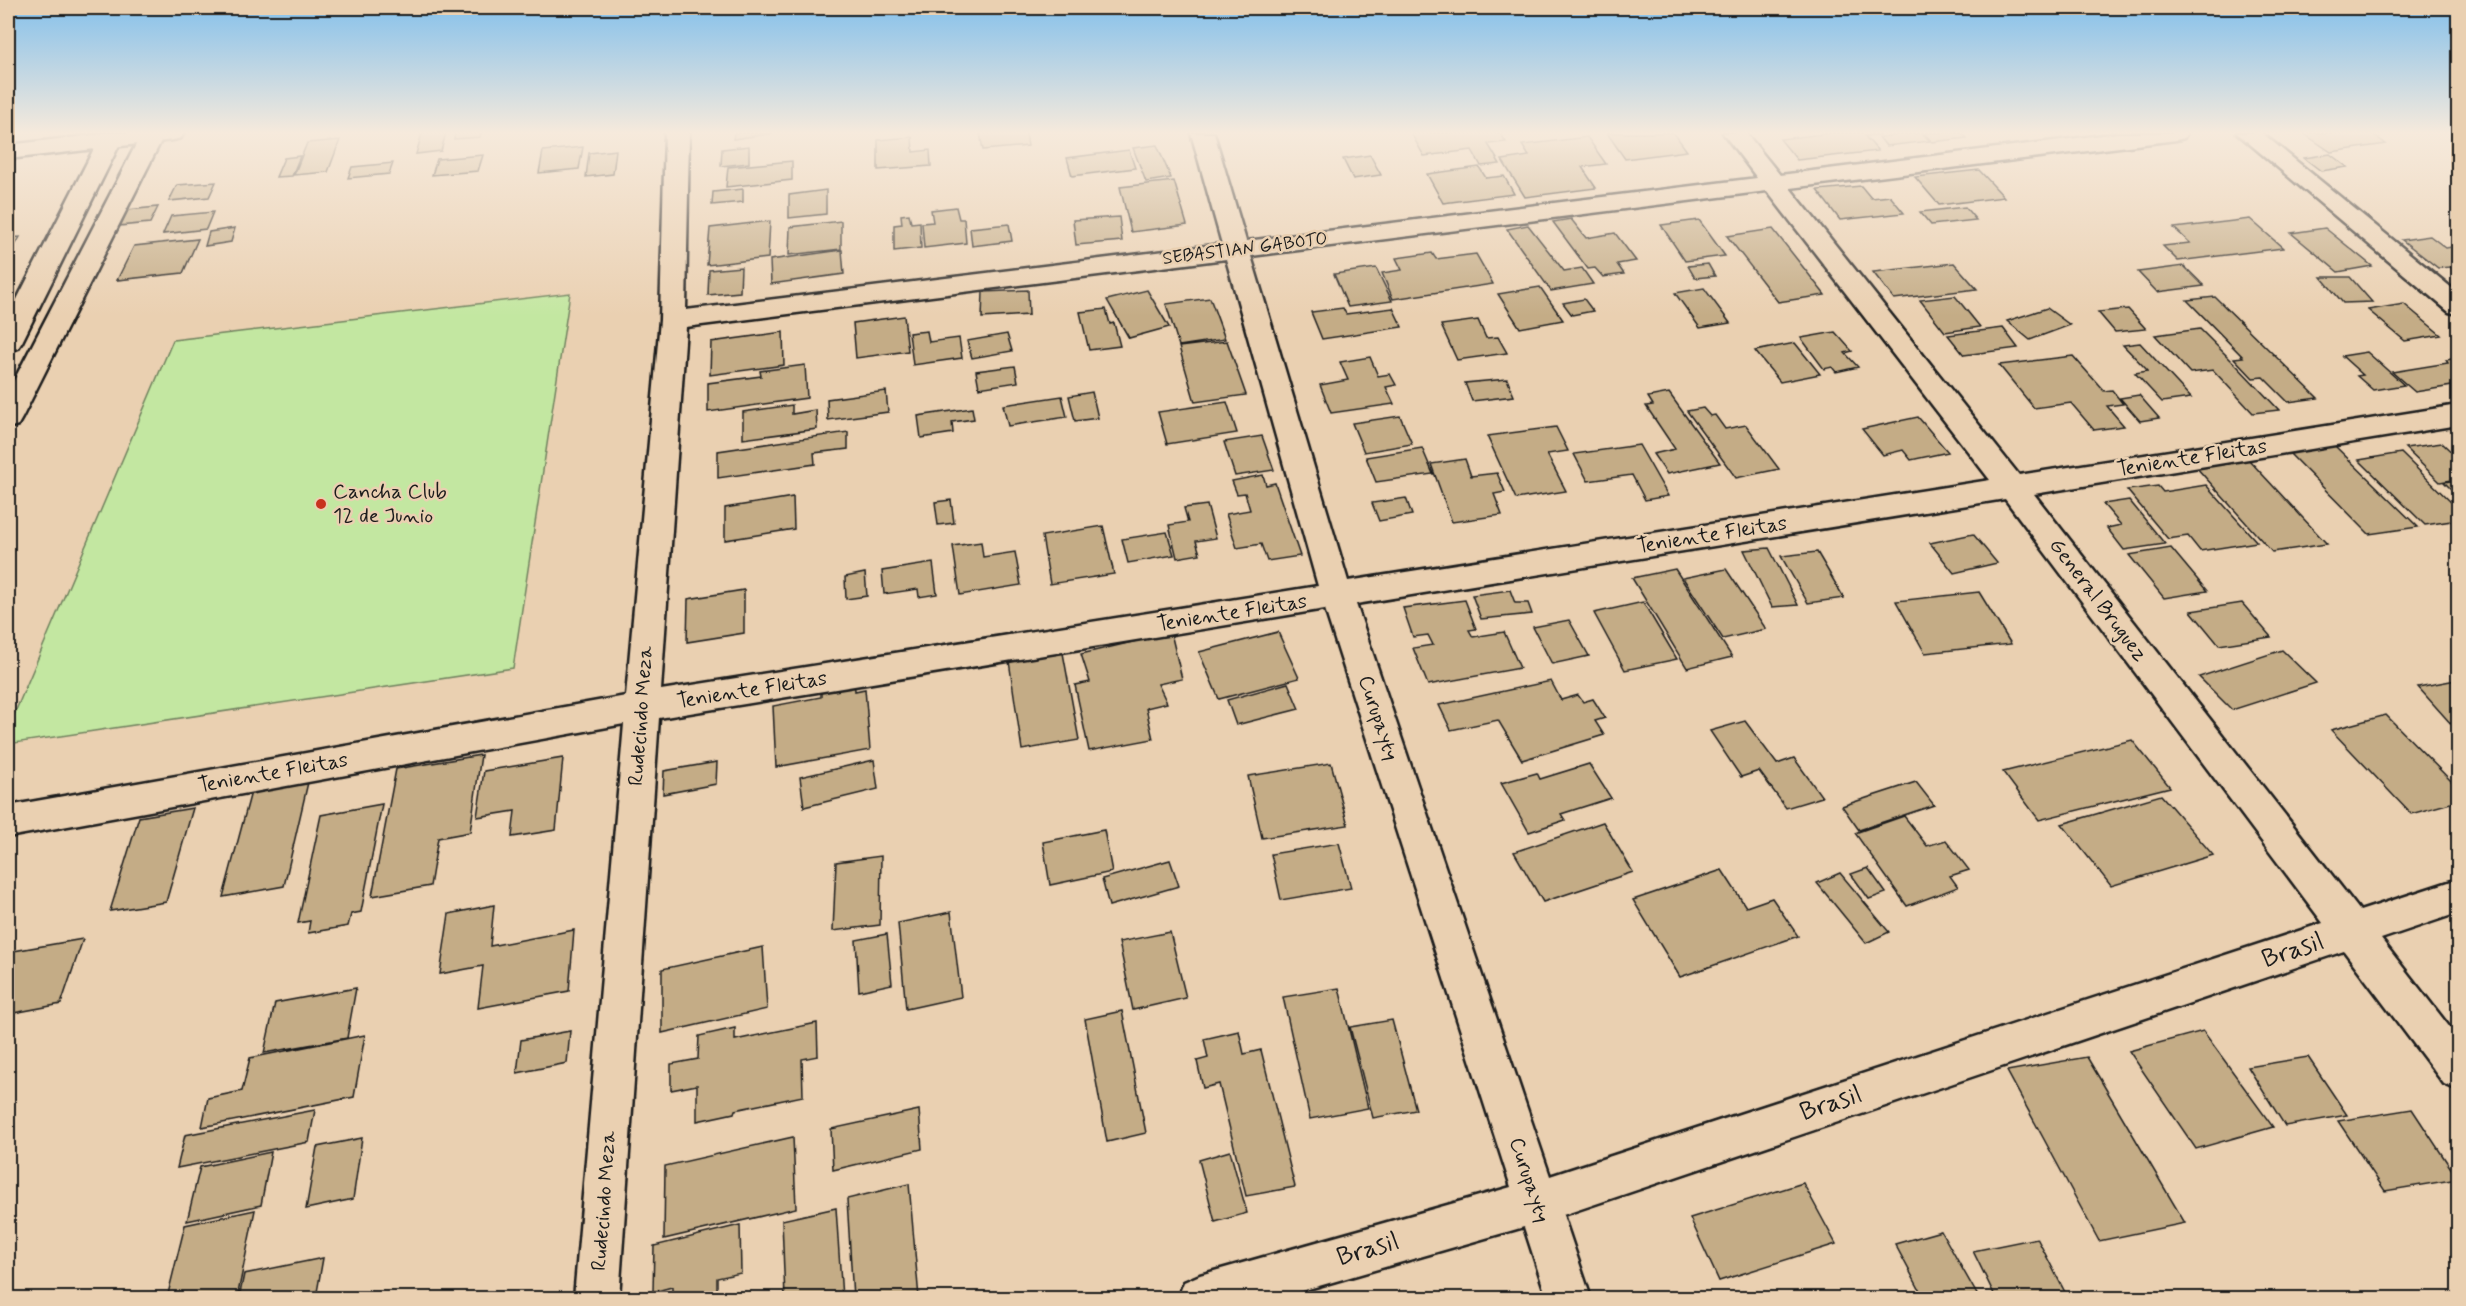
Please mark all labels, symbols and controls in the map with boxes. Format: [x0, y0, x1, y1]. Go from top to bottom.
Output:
street label: SEBASTIAN GABOTO [1161, 227, 1329, 271]
street label: Teniente Fleitas [2115, 432, 2269, 484]
place label: Cancha Club 12 de Junio [333, 478, 447, 530]
marker: Cancha Club 12 de Junio [314, 497, 328, 511]
street label: Teniente Fleitas [1635, 509, 1789, 561]
street label: General Bruguez [2042, 533, 2154, 667]
street label: Teniente Fleitas [1155, 587, 1309, 639]
street label: Rudecindo Meza [622, 645, 660, 787]
street label: Teniente Fleitas [675, 664, 829, 716]
street label: Curupayty [1351, 672, 1405, 764]
street label: Teniente Fleitas [196, 746, 350, 800]
street label: Brasil [2258, 925, 2328, 977]
street label: Brasil [1796, 1078, 1866, 1130]
street label: Rudecindo Meza [585, 1130, 623, 1272]
street label: Curupayty [1502, 1134, 1556, 1226]
street label: Brasil [1333, 1225, 1403, 1275]

